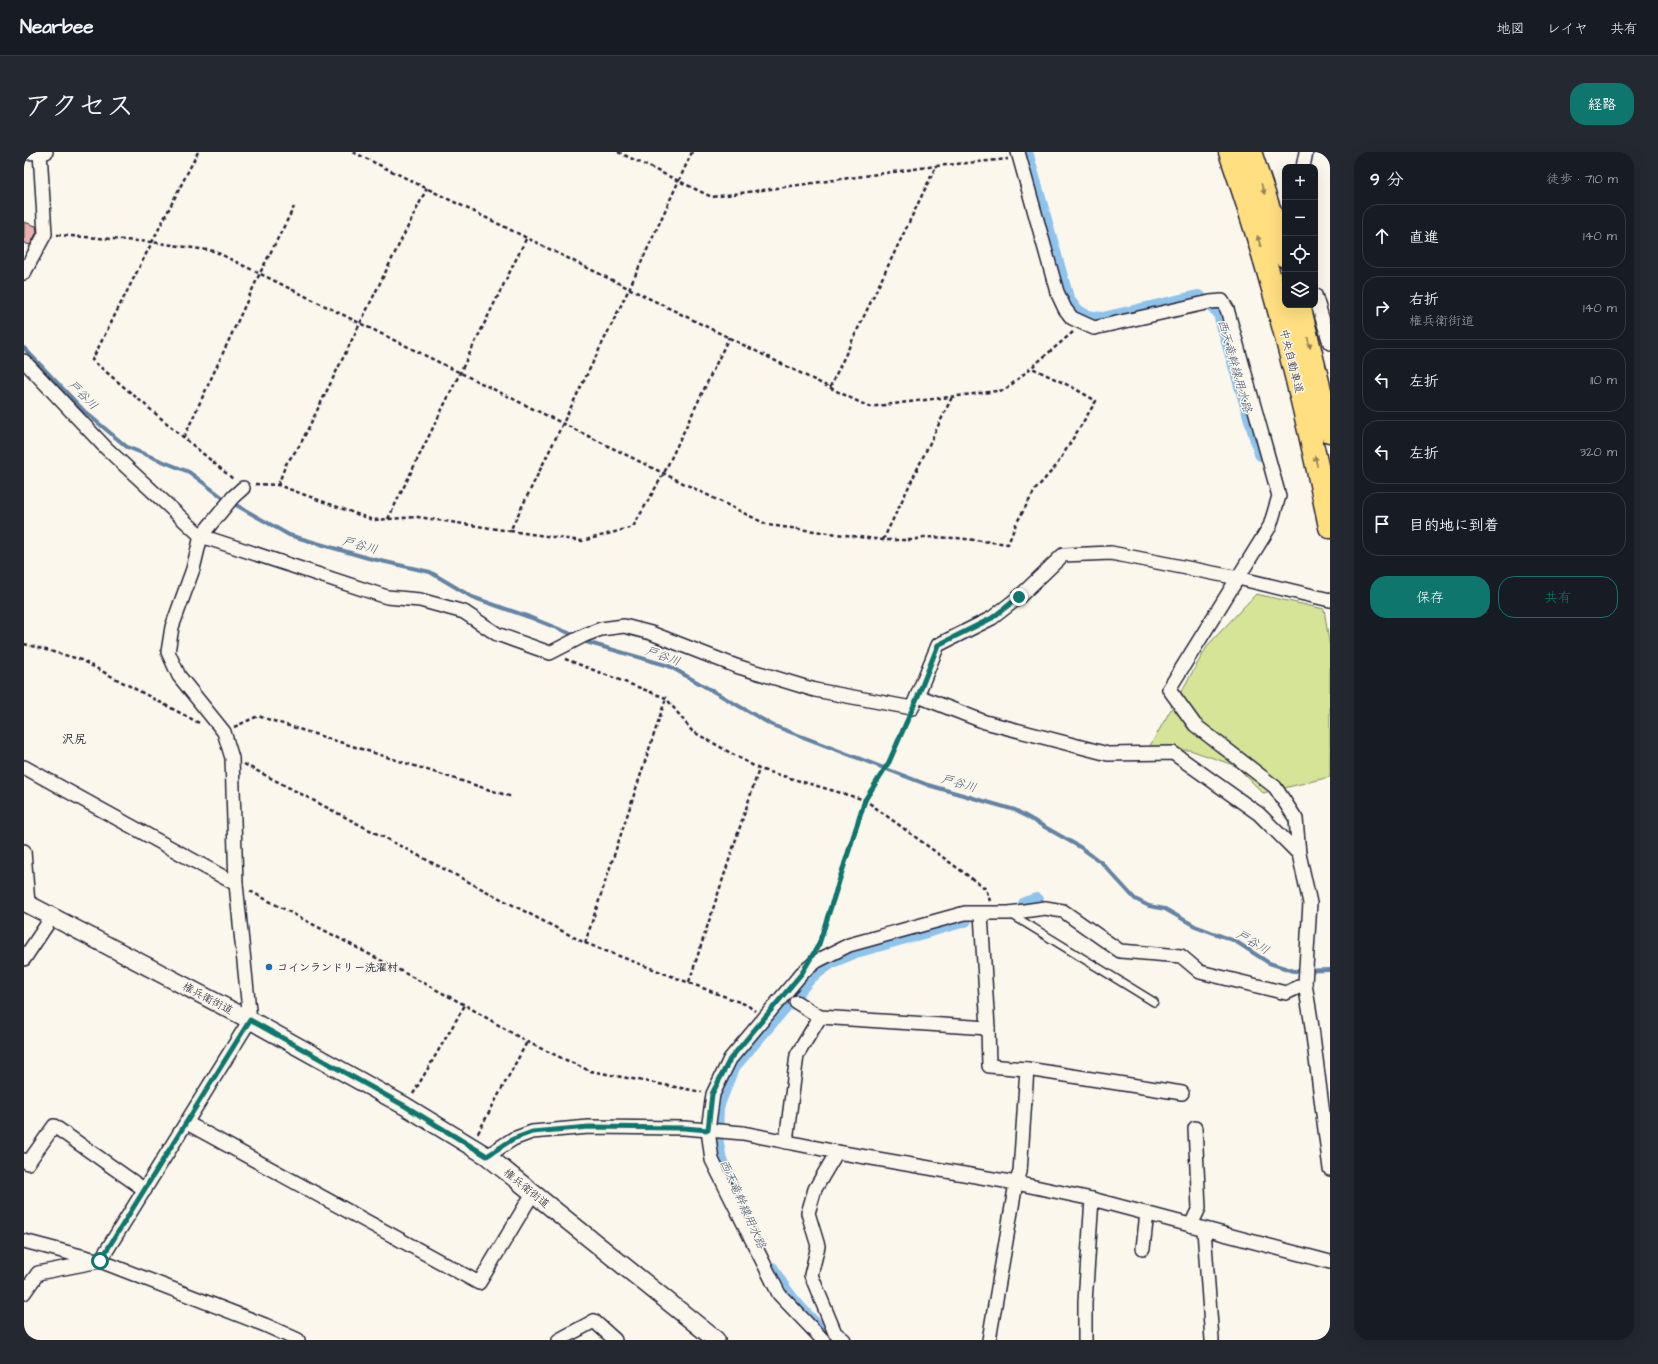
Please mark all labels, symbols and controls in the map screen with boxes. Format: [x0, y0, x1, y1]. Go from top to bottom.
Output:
text: Nearbee [20, 14, 94, 41]
text: 地図 [1497, 19, 1525, 39]
text: レイヤ [1547, 19, 1588, 39]
text: 共有 [1610, 19, 1638, 39]
button: 経路 [1570, 83, 1634, 125]
text: アクセス [24, 87, 134, 126]
map controls [1282, 164, 1318, 308]
button: + [1282, 164, 1318, 200]
text: 9 分 [1370, 168, 1404, 192]
text: 徒歩 · 710 m [1547, 170, 1618, 188]
one-way arrow [1260, 183, 1266, 195]
button: − [1282, 200, 1318, 236]
icon: ahead [1371, 225, 1393, 247]
text: 直進 [1409, 227, 1439, 248]
text: 140 m [1583, 227, 1617, 245]
one-way arrow [1256, 234, 1262, 246]
button: locate [1282, 236, 1318, 272]
button: layers [1282, 272, 1318, 308]
text: 右折 [1409, 289, 1439, 310]
icon: right [1371, 297, 1393, 319]
text: 140 m [1583, 299, 1617, 317]
text: 権兵衛街道 [1409, 312, 1474, 330]
water label: 西天竜幹線用水路 [1213, 318, 1256, 416]
street label: 中央自動車道 [1276, 327, 1307, 395]
one-way arrow [1306, 337, 1312, 349]
icon: left [1371, 369, 1393, 391]
text: 左折 [1409, 371, 1439, 392]
text: 110 m [1590, 371, 1617, 389]
water label: 戸谷川 [64, 377, 101, 414]
icon: left [1371, 441, 1393, 463]
text: 左折 [1409, 443, 1439, 464]
text: 320 m [1579, 443, 1617, 461]
one-way arrow [1313, 455, 1319, 467]
icon: arrive [1371, 513, 1393, 535]
text: 目的地に到着 [1409, 515, 1499, 536]
water label: 戸谷川 [340, 533, 379, 558]
button: 保存 [1370, 576, 1490, 618]
button: 共有 [1498, 576, 1618, 618]
route end [1010, 588, 1028, 606]
water label: 戸谷川 [643, 642, 683, 671]
district label: 沢尻 [62, 731, 86, 748]
water label: 戸谷川 [939, 770, 979, 797]
water label: 戸谷川 [1233, 926, 1273, 959]
place label: コインランドリー洗濯村 [277, 960, 398, 975]
marker: コインランドリー洗濯村 [264, 962, 274, 972]
street label: 権兵衛街道 [180, 979, 236, 1018]
water label: 西天竜幹線用水路 [715, 1157, 770, 1252]
street label: 権兵衛街道 [501, 1165, 553, 1212]
route start [91, 1252, 109, 1270]

